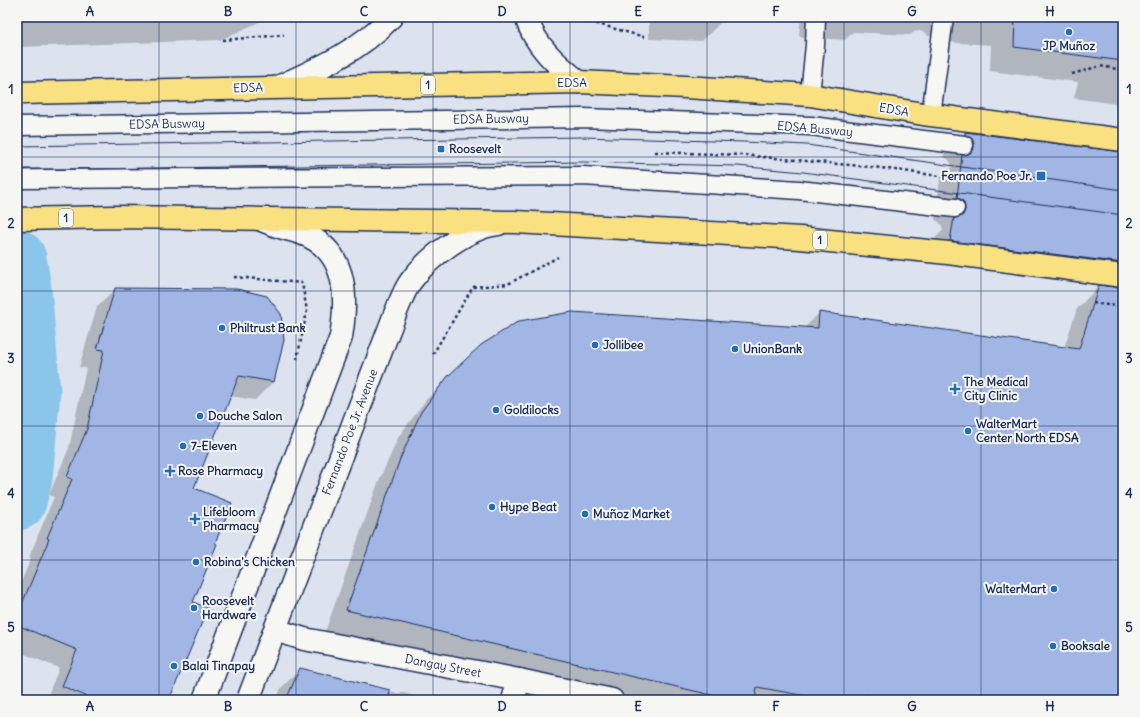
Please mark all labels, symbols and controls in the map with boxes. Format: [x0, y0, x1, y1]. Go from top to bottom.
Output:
text: A [86, 3, 95, 20]
text: B [224, 3, 233, 20]
text: C [360, 3, 369, 20]
text: D [497, 3, 507, 20]
text: E [634, 3, 642, 20]
text: F [772, 3, 780, 20]
text: G [907, 3, 917, 20]
text: H [1045, 3, 1055, 20]
marker: JP Muñoz [1064, 27, 1074, 37]
place label: JP Muñoz [1043, 38, 1095, 53]
street label: EDSA [557, 75, 587, 90]
road number: 1 [421, 76, 435, 94]
street label: EDSA [233, 79, 263, 96]
text: 1 [8, 81, 14, 98]
text: 1 [1126, 81, 1132, 98]
street label: EDSA [878, 100, 910, 120]
street label: EDSA Busway [453, 110, 529, 127]
street label: EDSA Busway [129, 115, 205, 132]
street label: EDSA Busway [776, 118, 854, 139]
place label: Roosevelt [449, 141, 502, 156]
marker: Roosevelt [436, 144, 446, 154]
place label: Fernando Poe Jr. [941, 168, 1033, 183]
marker: Fernando Poe Jr. [1035, 170, 1047, 182]
road number: 1 [59, 209, 73, 227]
text: 2 [7, 215, 15, 232]
text: 2 [1125, 215, 1133, 232]
road number: 1 [813, 231, 827, 249]
place label: Philtrust Bank [230, 320, 306, 335]
marker: Philtrust Bank [217, 323, 227, 333]
place label: Jollibee [603, 337, 644, 352]
marker: Jollibee [590, 340, 600, 350]
place label: UnionBank [743, 341, 802, 356]
marker: UnionBank [730, 344, 740, 354]
text: 3 [7, 350, 15, 367]
text: 3 [1125, 350, 1133, 367]
street label: Fernando Poe Jr. Avenue [319, 367, 381, 497]
place label: The Medical City Clinic [964, 374, 1028, 404]
marker: The Medical City Clinic [949, 383, 961, 395]
place label: Goldilocks [504, 402, 560, 417]
marker: Goldilocks [491, 405, 501, 415]
place label: Douche Salon [208, 408, 283, 423]
marker: Douche Salon [195, 411, 205, 421]
place label: WalterMart Center North EDSA [976, 416, 1079, 445]
marker: WalterMart Center North EDSA [963, 426, 973, 436]
place label: 7-Eleven [191, 438, 237, 453]
marker: 7-Eleven [178, 441, 188, 451]
place label: Rose Pharmacy [178, 463, 263, 479]
marker: Rose Pharmacy [165, 466, 175, 476]
text: 4 [7, 485, 15, 502]
text: 4 [1125, 485, 1133, 502]
place label: Hype Beat [500, 499, 558, 515]
marker: Hype Beat [487, 502, 497, 512]
place label: Lifebloom Pharmacy [203, 504, 259, 534]
place label: Muñoz Market [593, 506, 671, 521]
marker: Muñoz Market [580, 509, 590, 519]
marker: Lifebloom Pharmacy [190, 514, 200, 524]
place label: Robina's Chicken [204, 554, 295, 569]
marker: Robina's Chicken [191, 557, 201, 567]
place label: WalterMart [985, 581, 1047, 596]
marker: WalterMart [1049, 584, 1059, 594]
place label: Roosevelt Hardware [202, 593, 257, 622]
marker: Roosevelt Hardware [189, 603, 199, 613]
text: 5 [7, 619, 15, 636]
text: 5 [1125, 619, 1133, 636]
place label: Booksale [1061, 638, 1110, 653]
marker: Booksale [1048, 641, 1058, 651]
street label: Dangay Street [404, 651, 483, 680]
place label: Balai Tinapay [182, 658, 255, 674]
marker: Balai Tinapay [169, 661, 179, 671]
text: A [86, 698, 95, 715]
text: B [224, 698, 233, 715]
text: C [360, 698, 369, 715]
text: D [497, 698, 507, 715]
text: E [634, 698, 642, 715]
text: F [772, 698, 780, 715]
text: G [907, 698, 917, 715]
text: H [1045, 698, 1055, 715]

